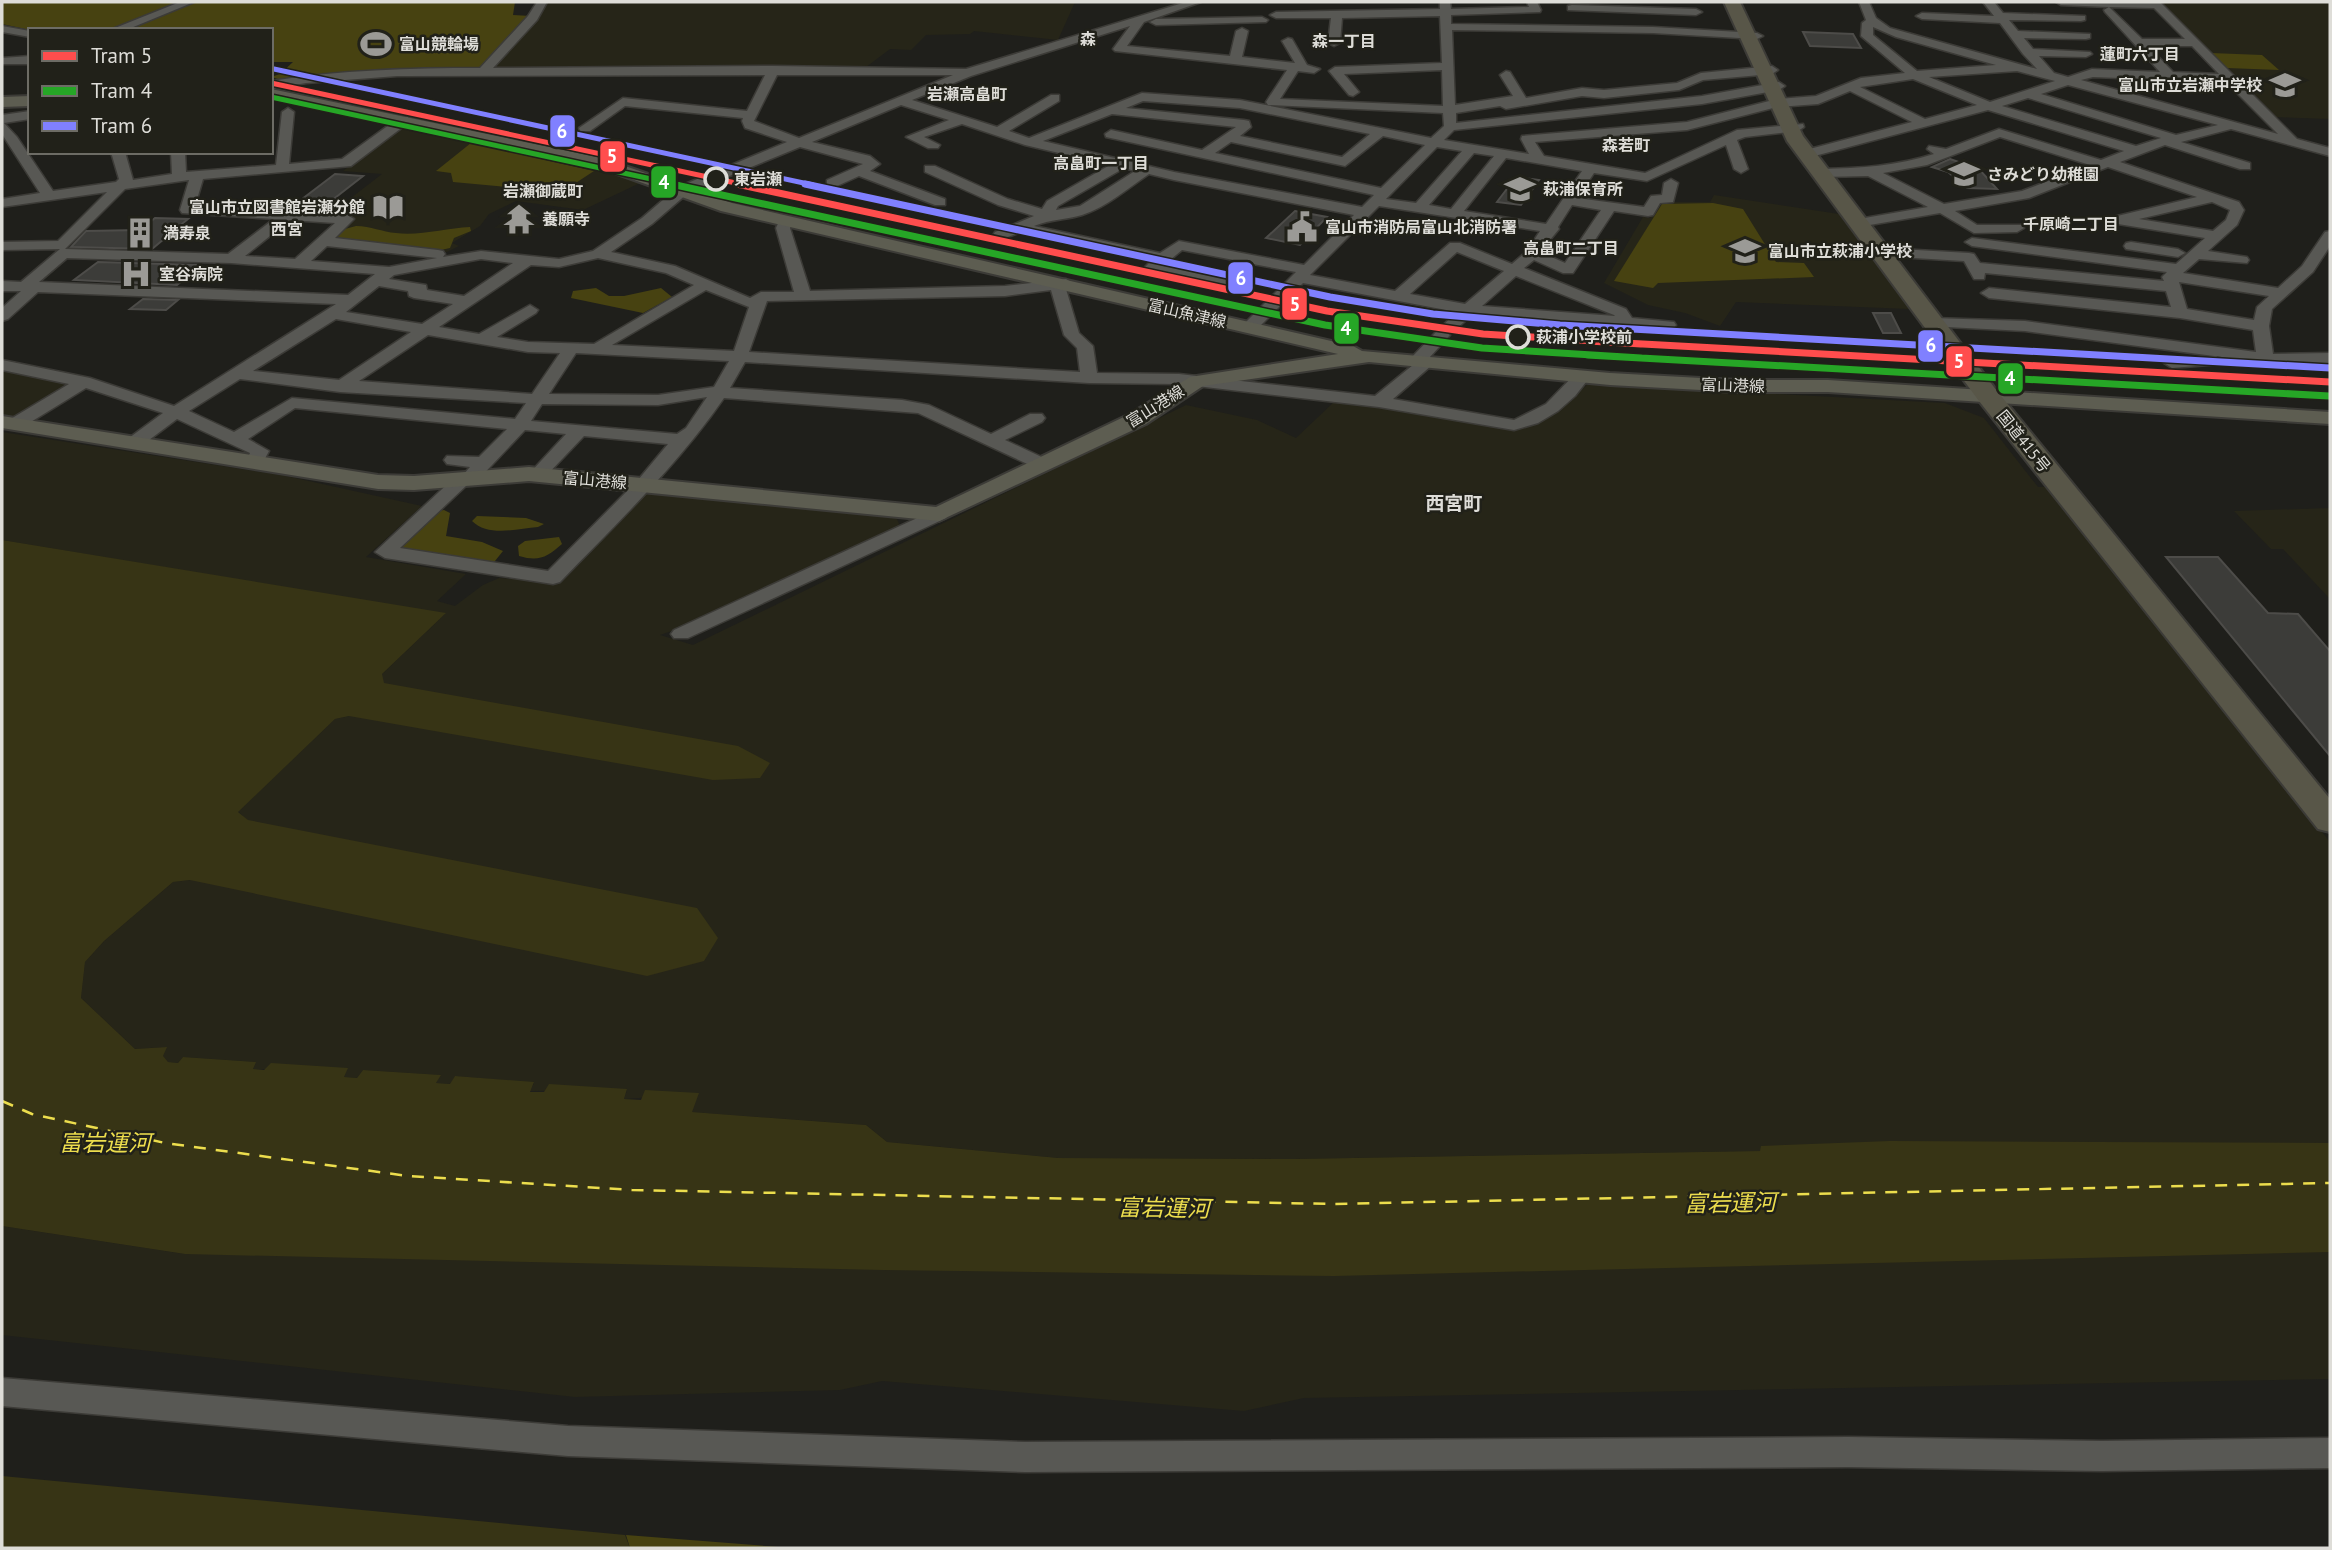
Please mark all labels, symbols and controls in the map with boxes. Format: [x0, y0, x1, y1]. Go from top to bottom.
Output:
sports icon: 富山競輪場 [359, 27, 393, 61]
legend [28, 28, 273, 154]
district label: 森 [1080, 29, 1096, 49]
district label: 森一丁目 [1312, 31, 1376, 51]
place label: 富山競輪場 [399, 34, 479, 54]
text: Tram 5 [91, 42, 152, 69]
district label: 蓮町六丁目 [2100, 44, 2180, 64]
school or university icon: 富山市立岩瀬中学校 [2268, 68, 2302, 102]
place label: 富山市立岩瀬中学校 [2118, 75, 2262, 95]
text: Tram 4 [91, 77, 152, 104]
district label: 岩瀬高畠町 [927, 84, 1007, 104]
text: Tram 6 [91, 112, 152, 139]
line badge: 6 [549, 114, 576, 148]
text: 6 [557, 119, 567, 143]
district label: 森若町 [1602, 135, 1650, 155]
line badge: 5 [599, 140, 626, 173]
text: 5 [607, 144, 617, 168]
district label: 高畠町一丁目 [1053, 153, 1149, 173]
school or university icon: さみどり幼稚園 [1947, 157, 1981, 191]
place label: さみどり幼稚園 [1987, 164, 2099, 184]
line badge: 4 [650, 165, 677, 199]
marker: 東岩瀬 [704, 167, 728, 191]
place label: 東岩瀬 [734, 169, 782, 189]
text: 4 [659, 170, 670, 194]
school or university icon: 萩浦保育所 [1503, 172, 1537, 206]
place label: 萩浦保育所 [1543, 179, 1623, 199]
district label: 岩瀬御蔵町 [503, 181, 583, 201]
library icon: 富山市立図書館岩瀬分館 [371, 190, 405, 224]
place label: 富山市立図書館岩瀬分館 [189, 197, 365, 217]
temple icon: 養願寺 [502, 202, 536, 236]
place label: 養願寺 [542, 209, 590, 229]
public building icon: 富山市消防局富山北消防署 [1285, 210, 1319, 244]
district label: 千原崎二丁目 [2023, 214, 2119, 234]
building icon: 満寿泉 [123, 216, 157, 250]
place label: 富山市消防局富山北消防署 [1325, 217, 1517, 237]
district label: 西宮 [271, 219, 303, 239]
place label: 満寿泉 [163, 223, 211, 243]
school or university icon: 富山市立萩浦小学校 [1728, 234, 1762, 268]
district label: 高畠町二丁目 [1523, 238, 1619, 258]
place label: 富山市立萩浦小学校 [1768, 241, 1912, 261]
hospital icon: 室谷病院 [119, 257, 153, 291]
line badge: 6 [1227, 261, 1254, 295]
place label: 室谷病院 [159, 264, 223, 284]
text: 6 [1236, 266, 1246, 290]
line badge: 5 [1281, 287, 1308, 321]
text: 5 [1290, 292, 1300, 316]
street label: 富山魚津線 [1146, 294, 1228, 332]
line badge: 4 [1333, 312, 1360, 345]
text: 4 [1341, 316, 1352, 340]
marker: 萩浦小学校前 [1506, 325, 1530, 349]
place label: 萩浦小学校前 [1536, 327, 1632, 347]
line badge: 6 [1917, 329, 1944, 363]
text: 6 [1926, 333, 1936, 357]
line badge: 5 [1945, 345, 1973, 378]
text: 5 [1954, 349, 1964, 373]
line badge: 4 [1997, 362, 2024, 395]
text: 4 [2005, 366, 2016, 390]
street label: 富山港線 [1701, 374, 1765, 396]
street label: 富山港線 [1123, 381, 1187, 431]
street label: 国道415号 [1993, 406, 2055, 476]
street label: 富山港線 [562, 467, 628, 493]
district label: 西宮町 [1425, 491, 1483, 515]
water label: 富岩運河 [59, 1128, 155, 1157]
water label: 富岩運河 [1684, 1187, 1780, 1218]
water label: 富岩運河 [1118, 1192, 1214, 1223]

